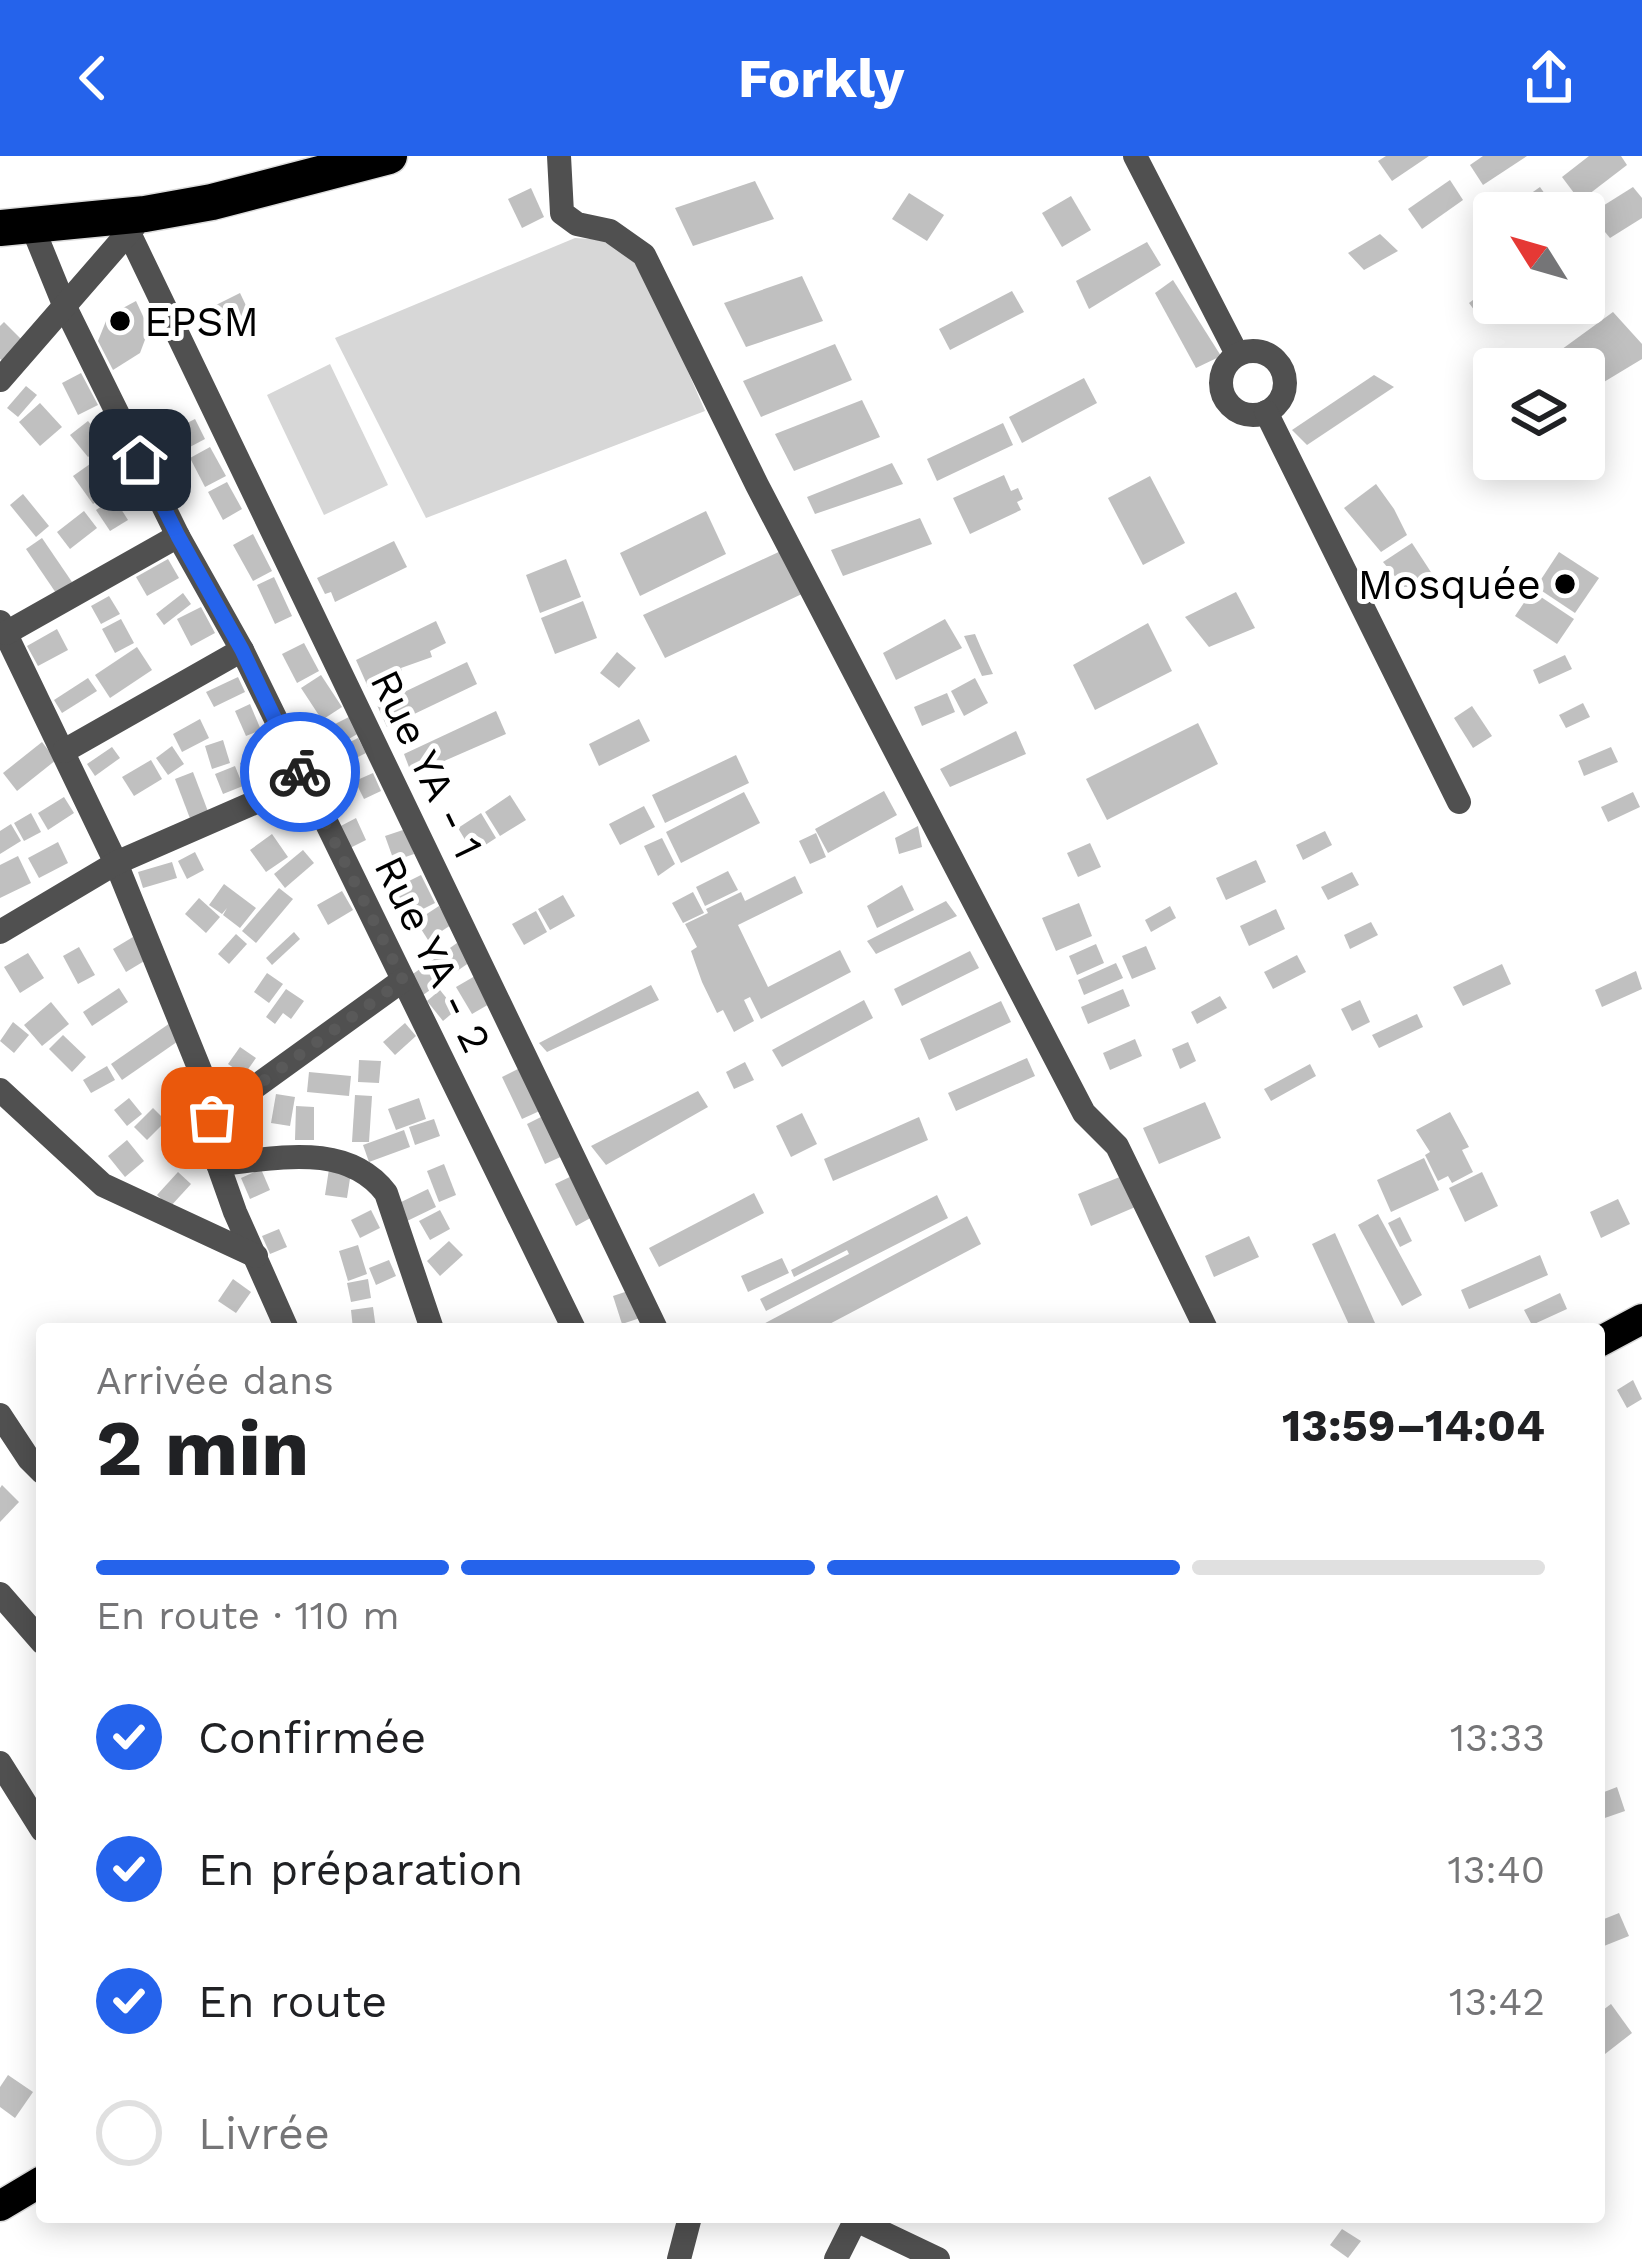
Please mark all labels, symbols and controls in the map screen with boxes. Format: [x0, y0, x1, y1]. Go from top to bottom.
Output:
icon: back [60, 45, 126, 111]
icon: share [1516, 45, 1582, 111]
text: Forkly [738, 47, 904, 110]
north arrow [1473, 192, 1605, 324]
map controls [1473, 192, 1605, 480]
place label: EPSM [144, 297, 259, 346]
marker: EPSM [107, 308, 133, 334]
button: layers [1473, 348, 1605, 480]
pin [89, 409, 191, 511]
icon: home [107, 427, 173, 493]
place label: Mosquée [1357, 560, 1541, 609]
marker: Mosquée [1552, 571, 1578, 597]
street label: Rue YA - 1 [360, 662, 494, 866]
courier [240, 712, 360, 832]
icon: bike [267, 739, 333, 805]
street label: Rue YA - 2 [364, 848, 502, 1060]
pin [161, 1067, 263, 1169]
icon: bag [179, 1085, 245, 1151]
text: Arrivée dans [96, 1358, 334, 1403]
text: 13:59–14:04 [1282, 1399, 1545, 1452]
text: 2 min [96, 1402, 309, 1494]
text: En route · 110 m [96, 1593, 400, 1638]
icon: check [96, 1704, 162, 1770]
text: Confirmée [198, 1711, 426, 1764]
text: 13:33 [1450, 1715, 1545, 1760]
icon: check [96, 1836, 162, 1902]
text: En préparation [198, 1843, 523, 1896]
text: 13:40 [1447, 1847, 1545, 1892]
icon: check [96, 1968, 162, 2034]
text: En route [198, 1975, 387, 2028]
text: 13:42 [1449, 1979, 1545, 2024]
text: Livrée [198, 2107, 330, 2160]

